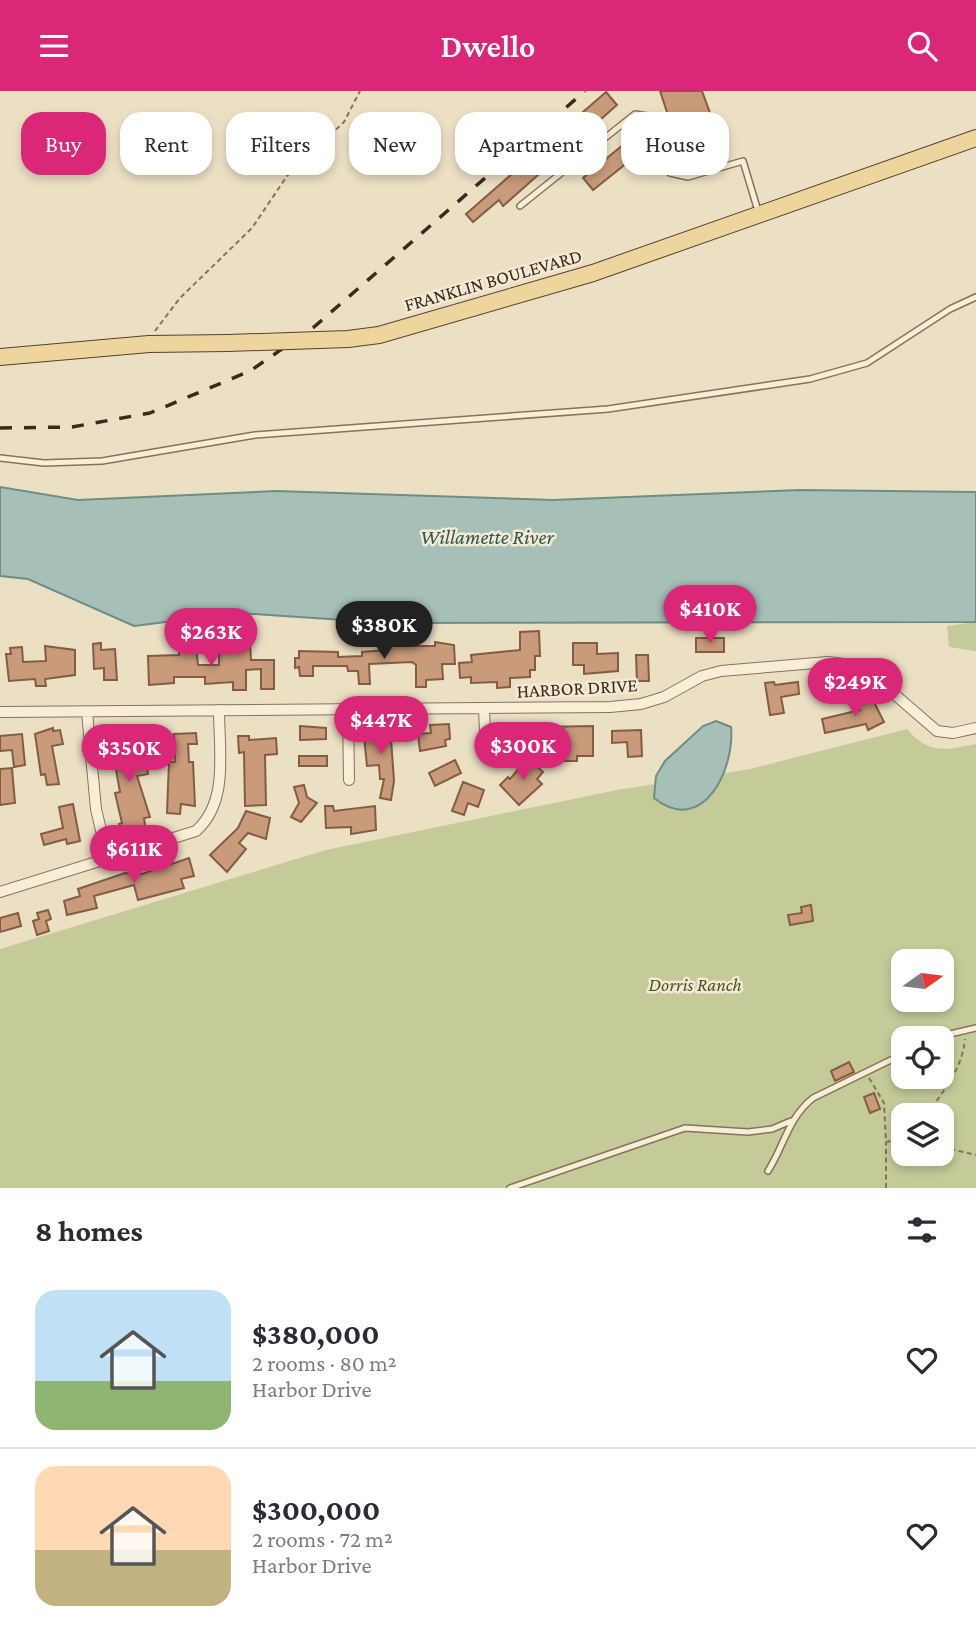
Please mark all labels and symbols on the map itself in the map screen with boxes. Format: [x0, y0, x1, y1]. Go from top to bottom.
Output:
street label: FRANKLIN BOULEVARD [402, 245, 584, 315]
water label: Willamette River [420, 525, 554, 549]
pin: $410K [661, 585, 759, 645]
pin: $380K [335, 601, 433, 661]
pin: $263K [162, 609, 260, 668]
pin: $249K [806, 659, 904, 718]
street label: HARBOR DRIVE [516, 674, 638, 702]
pin: $447K [332, 697, 430, 756]
pin: $300K [474, 723, 572, 782]
pin: $350K [80, 725, 178, 784]
pin: $611K [85, 825, 183, 885]
north arrow [891, 949, 954, 1011]
park label: Dorris Ranch [648, 974, 742, 995]

